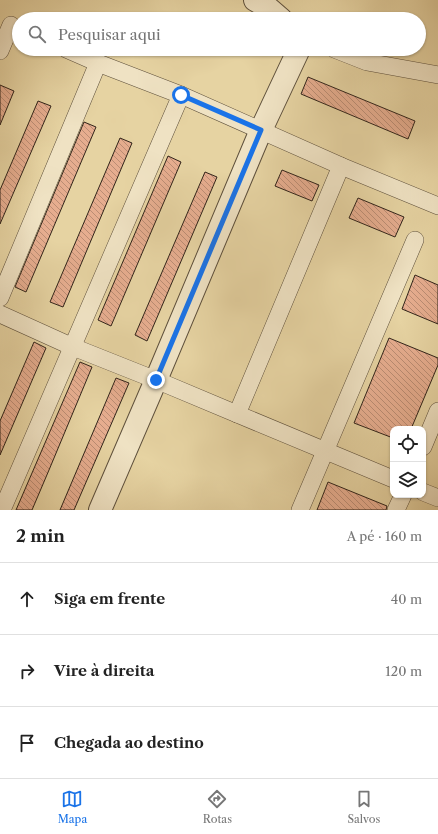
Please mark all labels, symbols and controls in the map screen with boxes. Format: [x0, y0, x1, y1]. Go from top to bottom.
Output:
search box [12, 12, 426, 56]
icon: search [26, 23, 48, 45]
text: Pesquisar aqui [58, 25, 161, 44]
route start [172, 86, 190, 104]
route end [147, 371, 165, 389]
map controls [390, 426, 426, 498]
button: locate [390, 426, 426, 462]
button: layers [390, 462, 426, 498]
text: 2 min [16, 526, 65, 546]
text: A pé · 160 m [347, 528, 422, 544]
icon: ahead [16, 588, 38, 610]
text: Siga em frente [54, 589, 165, 608]
text: 40 m [391, 591, 422, 607]
icon: right [16, 660, 38, 682]
text: Vire à direita [54, 661, 154, 680]
text: 120 m [385, 663, 422, 679]
icon: arrive [16, 732, 38, 754]
text: Chegada ao destino [54, 733, 204, 752]
tab: Mapa [58, 788, 87, 826]
tab: Rotas [203, 788, 232, 826]
tab: Salvos [348, 788, 380, 826]

